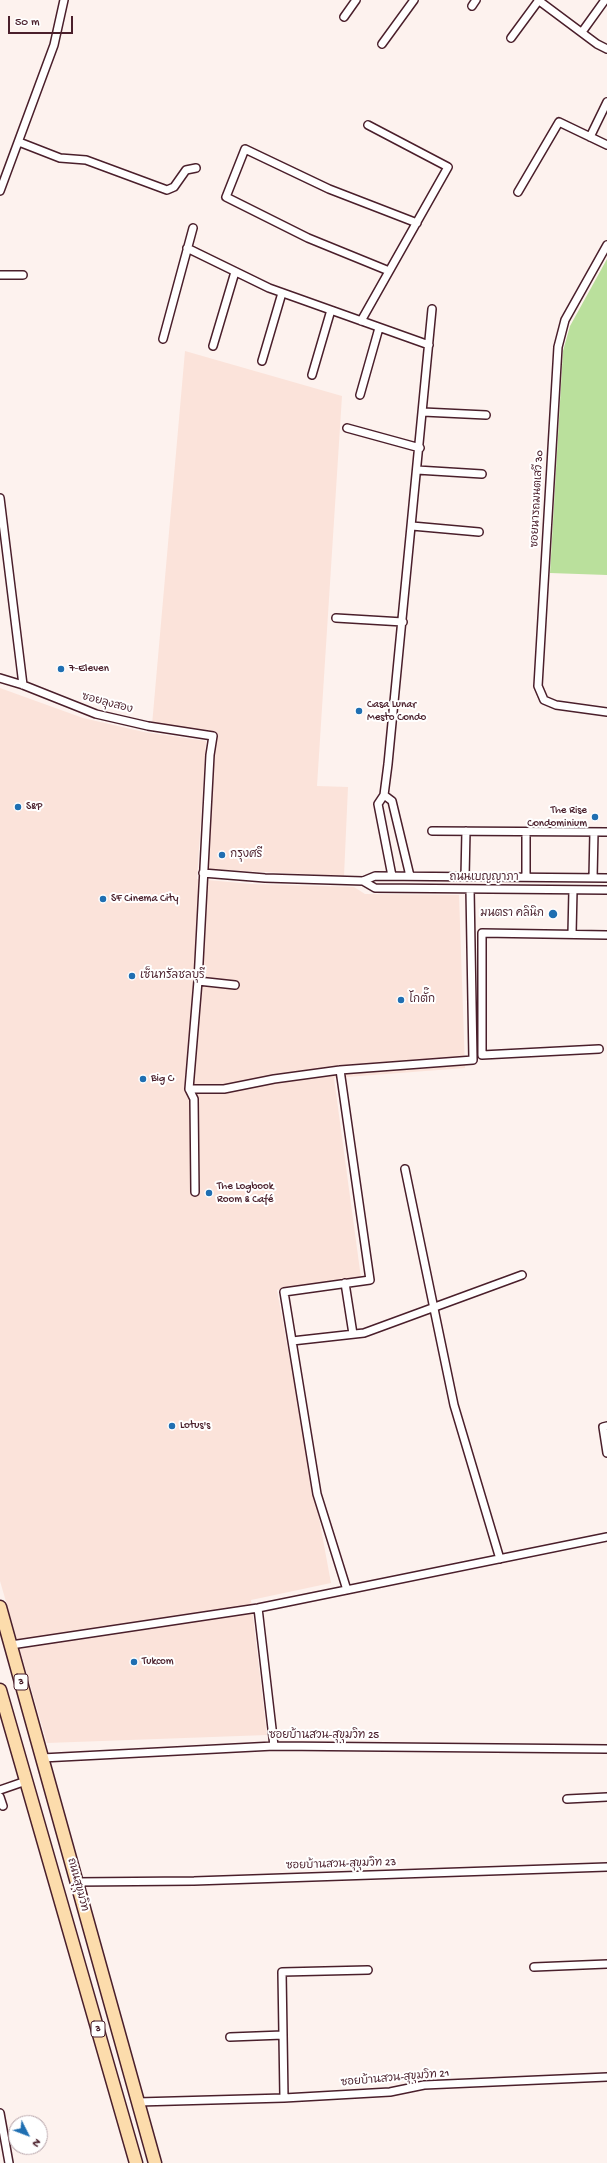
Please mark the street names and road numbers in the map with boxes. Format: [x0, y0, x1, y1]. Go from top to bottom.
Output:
street label: ซอยนารถมนตเสวี 30 [529, 450, 547, 548]
street label: ซอยลุงสอง [80, 691, 134, 717]
street label: ถนนเบญญาภา [449, 871, 519, 885]
road number: 3 [14, 1674, 28, 1690]
street label: ซอยบ้านสวน-สุขุมวิท 25 [269, 1729, 379, 1743]
street label: ซอยบ้านสวน-สุขุมวิท 23 [286, 1856, 396, 1874]
street label: ถนนสุขุมวิท [64, 1857, 90, 1913]
road number: 3 [91, 2021, 105, 2037]
street label: ซอยบ้านสวน-สุขุมวิท 21 [340, 2068, 450, 2090]

